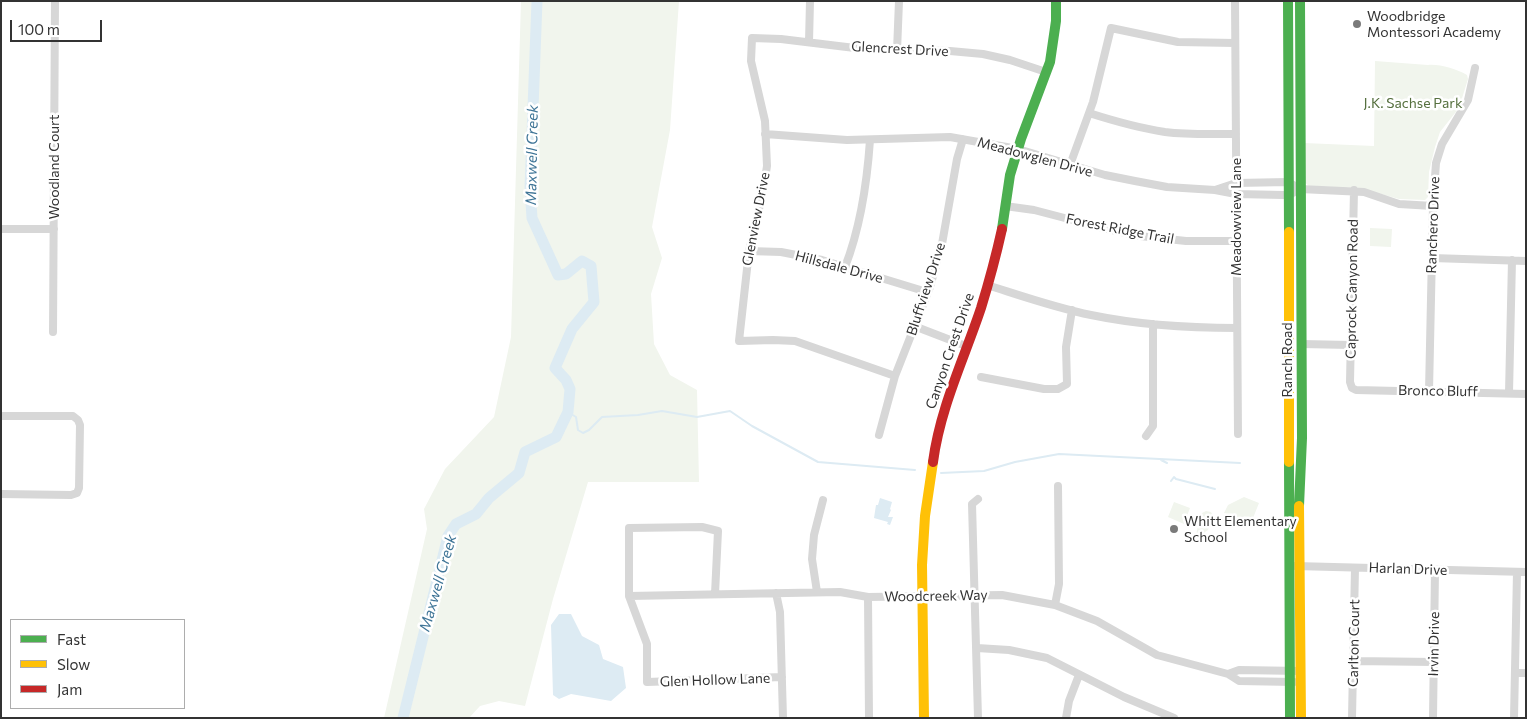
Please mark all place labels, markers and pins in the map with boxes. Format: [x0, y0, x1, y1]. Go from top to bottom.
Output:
place label: Woodbridge Montessori Academy [1367, 8, 1501, 40]
marker: Woodbridge Montessori Academy [1351, 18, 1363, 30]
place label: Whitt Elementary School [1184, 513, 1297, 546]
marker: Whitt Elementary School [1168, 523, 1180, 535]

